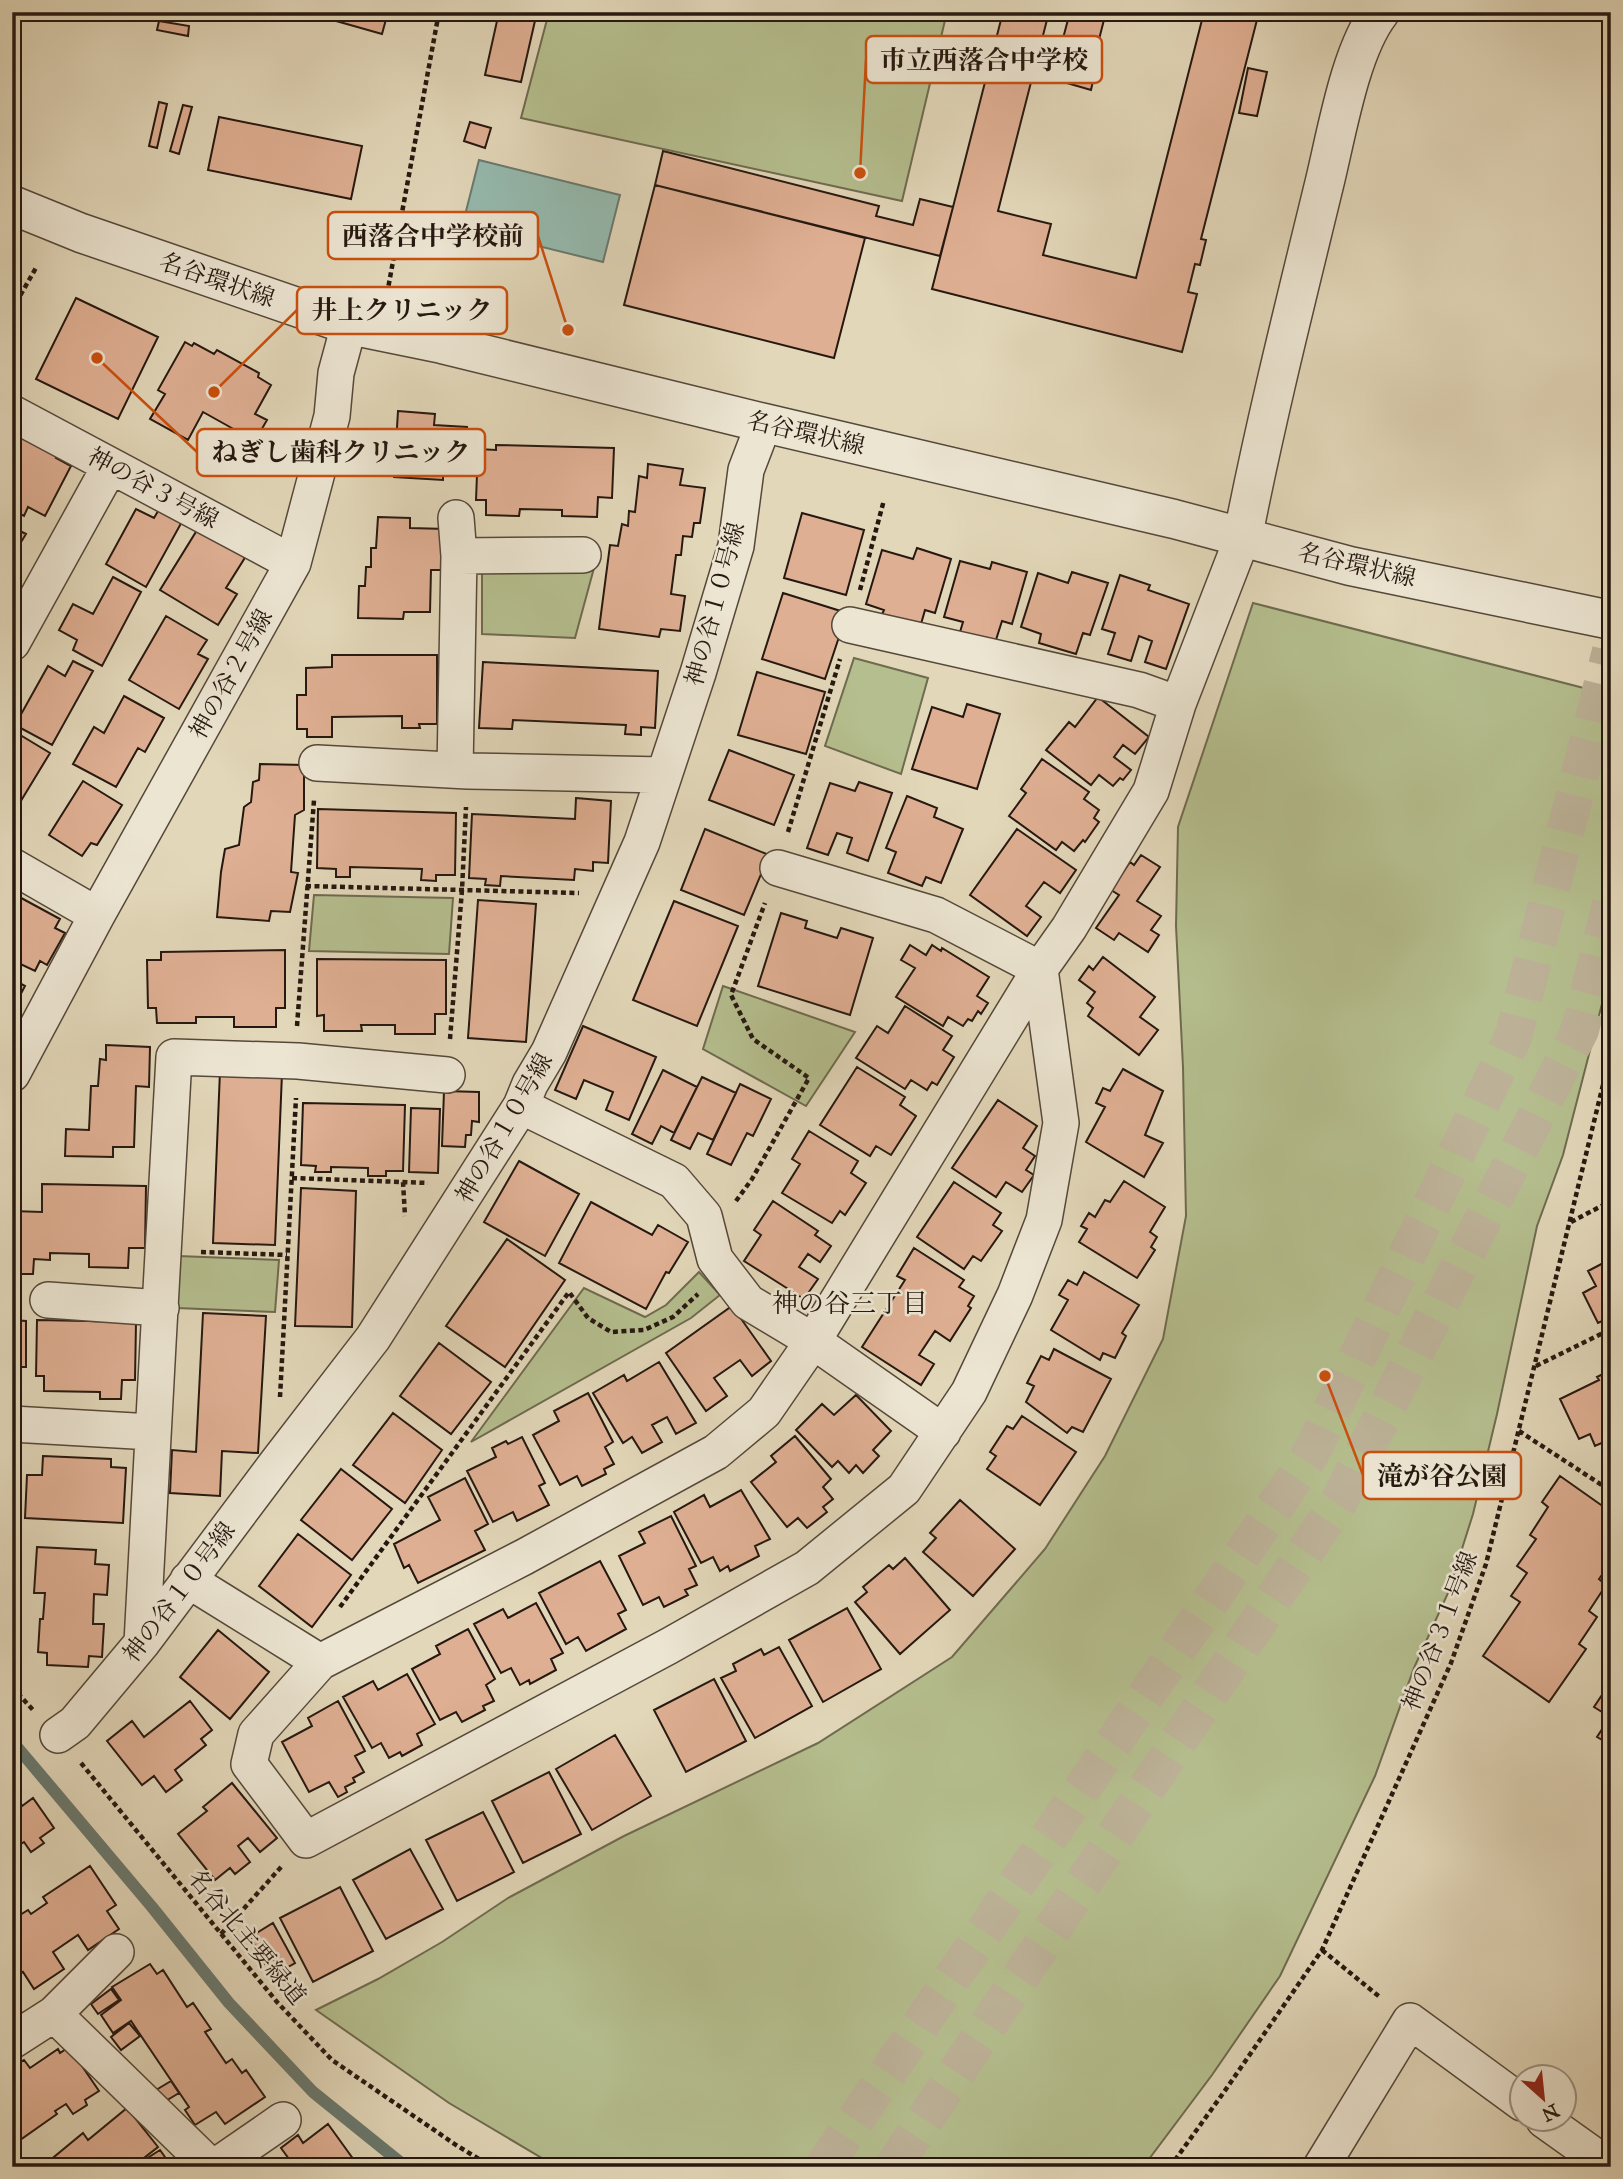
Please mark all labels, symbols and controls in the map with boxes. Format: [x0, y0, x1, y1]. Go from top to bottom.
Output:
callout: 市立西落合中学校 [866, 36, 1102, 83]
text: 市立西落合中学校 [880, 44, 1088, 76]
callout: 西落合中学校前 [328, 212, 538, 259]
text: 西落合中学校前 [342, 220, 524, 252]
street label: 名谷環状線 [155, 246, 279, 314]
callout: 井上クリニック [297, 287, 507, 334]
text: 井上クリニック [312, 294, 492, 326]
street label: 名谷環状線 [744, 405, 868, 461]
callout: ねぎし歯科クリニック [197, 429, 485, 476]
text: ねぎし歯科クリニック [212, 436, 470, 468]
street label: 神の谷３号線 [82, 441, 224, 535]
street label: 神の谷１０号線 [679, 519, 751, 689]
street label: 名谷環状線 [1295, 537, 1419, 593]
street label: 神の谷２号線 [183, 604, 279, 744]
street label: 神の谷１０号線 [449, 1048, 559, 1208]
district label: 神の谷三丁目 [772, 1287, 928, 1319]
callout: 滝が谷公園 [1363, 1452, 1521, 1499]
text: 滝が谷公園 [1377, 1460, 1507, 1492]
street label: 神の谷１０号線 [116, 1516, 242, 1668]
street label: 神の谷３１号線 [1396, 1547, 1484, 1715]
street label: 名谷北主要緑道 [182, 1863, 312, 2011]
north arrow [1508, 2064, 1578, 2134]
text: N [1538, 2099, 1563, 2127]

